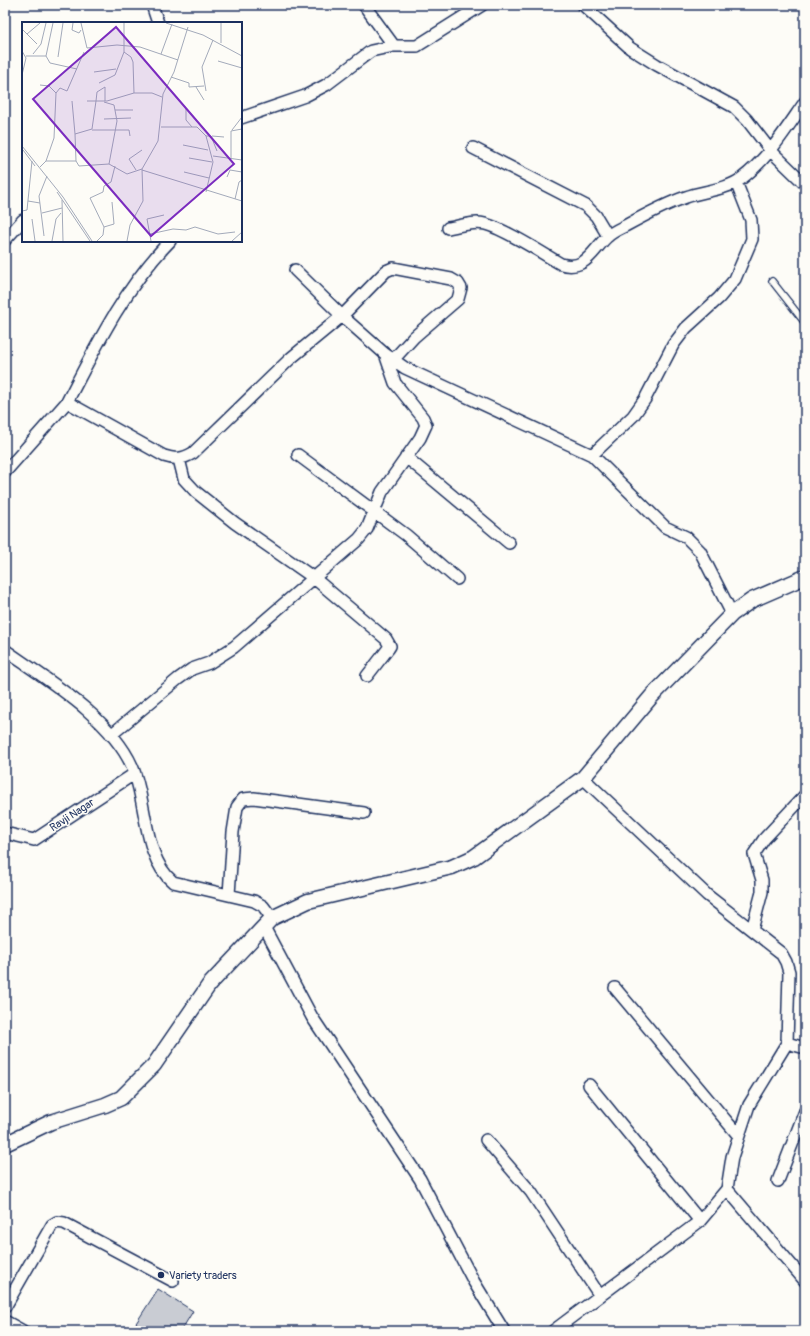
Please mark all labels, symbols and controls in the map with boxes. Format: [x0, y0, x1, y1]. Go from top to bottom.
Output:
inset map [22, 22, 242, 242]
street label: Ravji Nagar [47, 796, 97, 834]
place label: Variety traders [169, 1269, 237, 1282]
marker: Variety traders [156, 1270, 166, 1280]

